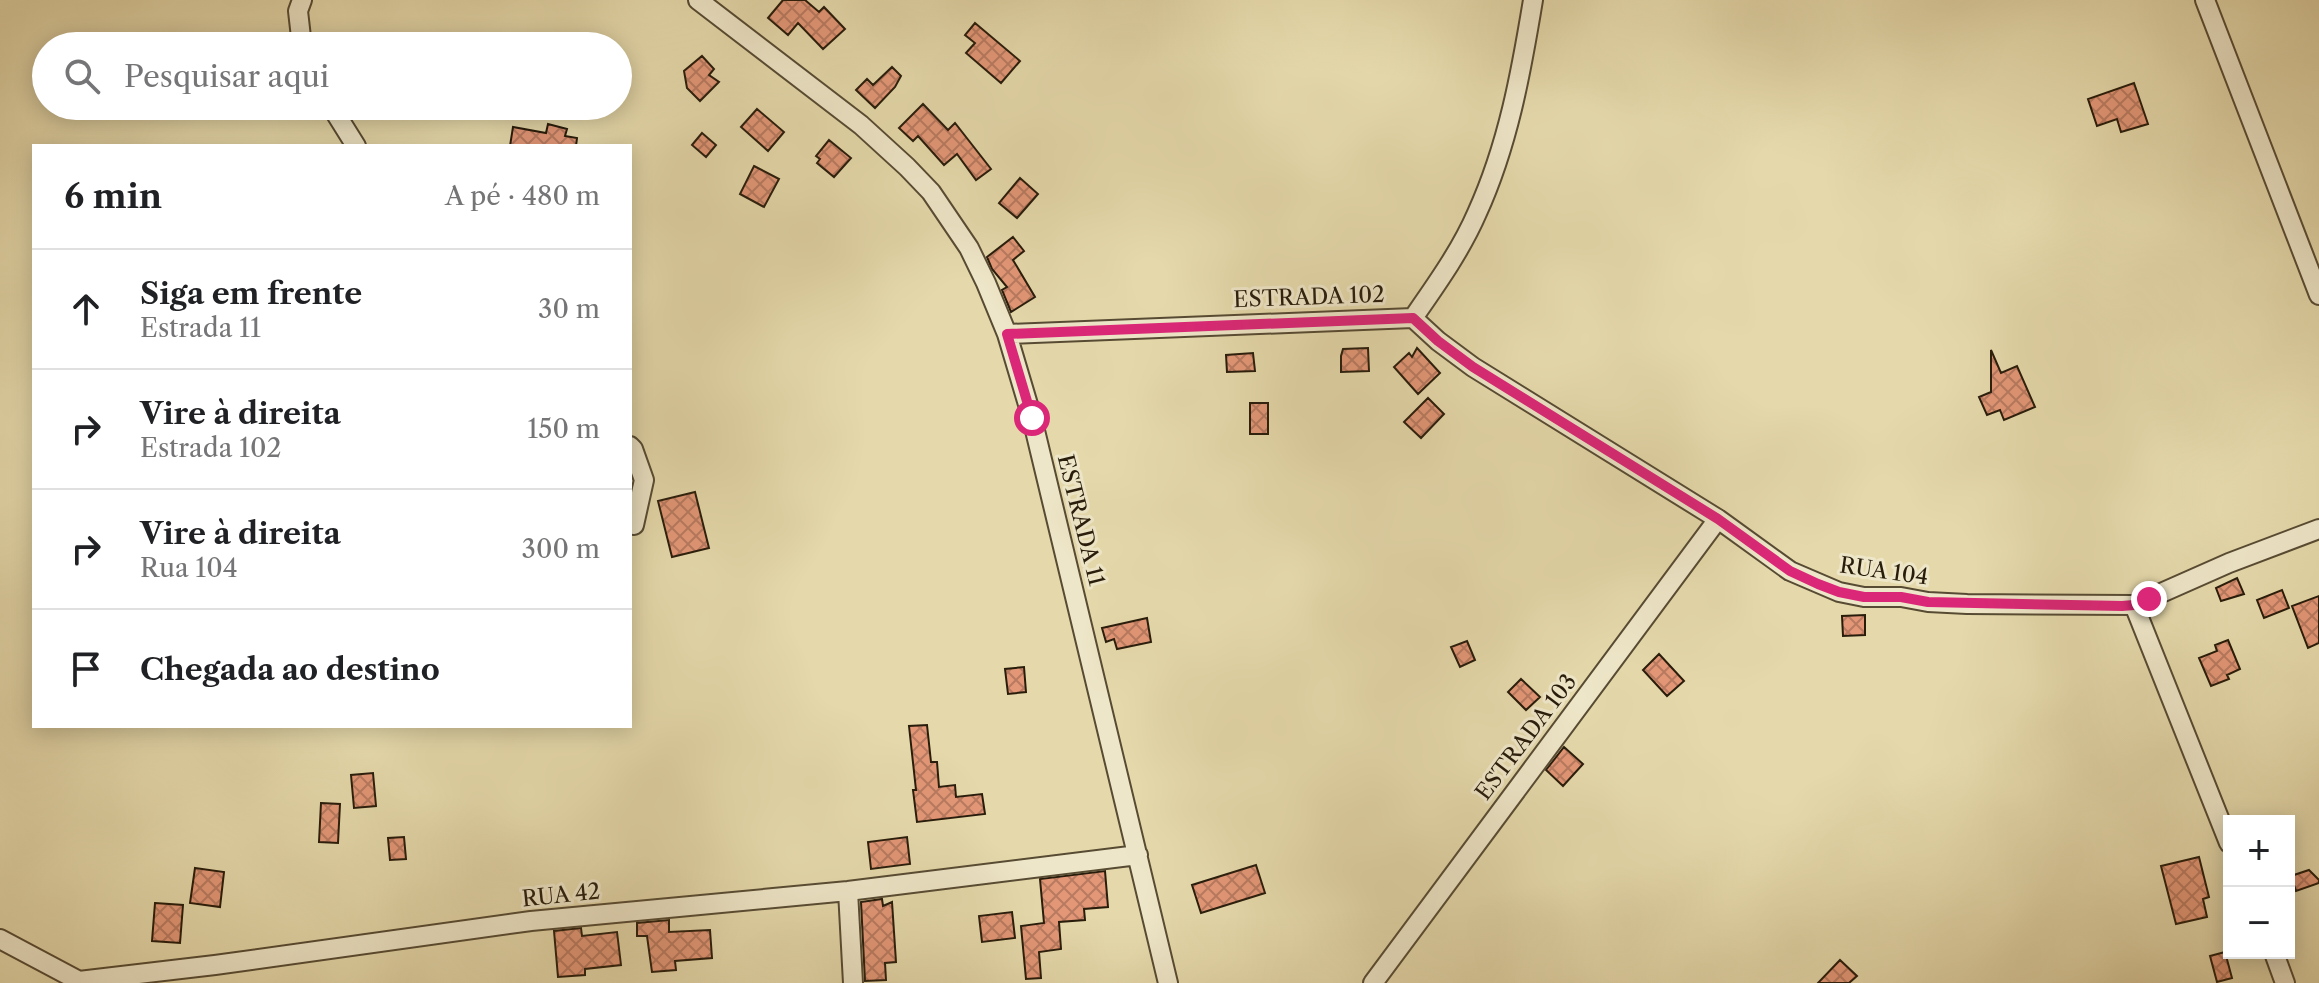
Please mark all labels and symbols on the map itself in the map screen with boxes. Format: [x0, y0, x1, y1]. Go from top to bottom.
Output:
street label: ESTRADA 102 [1233, 281, 1385, 313]
route start [1014, 400, 1050, 436]
street label: ESTRADA 11 [1052, 452, 1110, 588]
street label: RUA 104 [1838, 551, 1930, 591]
route end [2131, 581, 2167, 617]
street label: ESTRADA 103 [1470, 669, 1582, 805]
street label: RUA 42 [520, 877, 602, 913]

